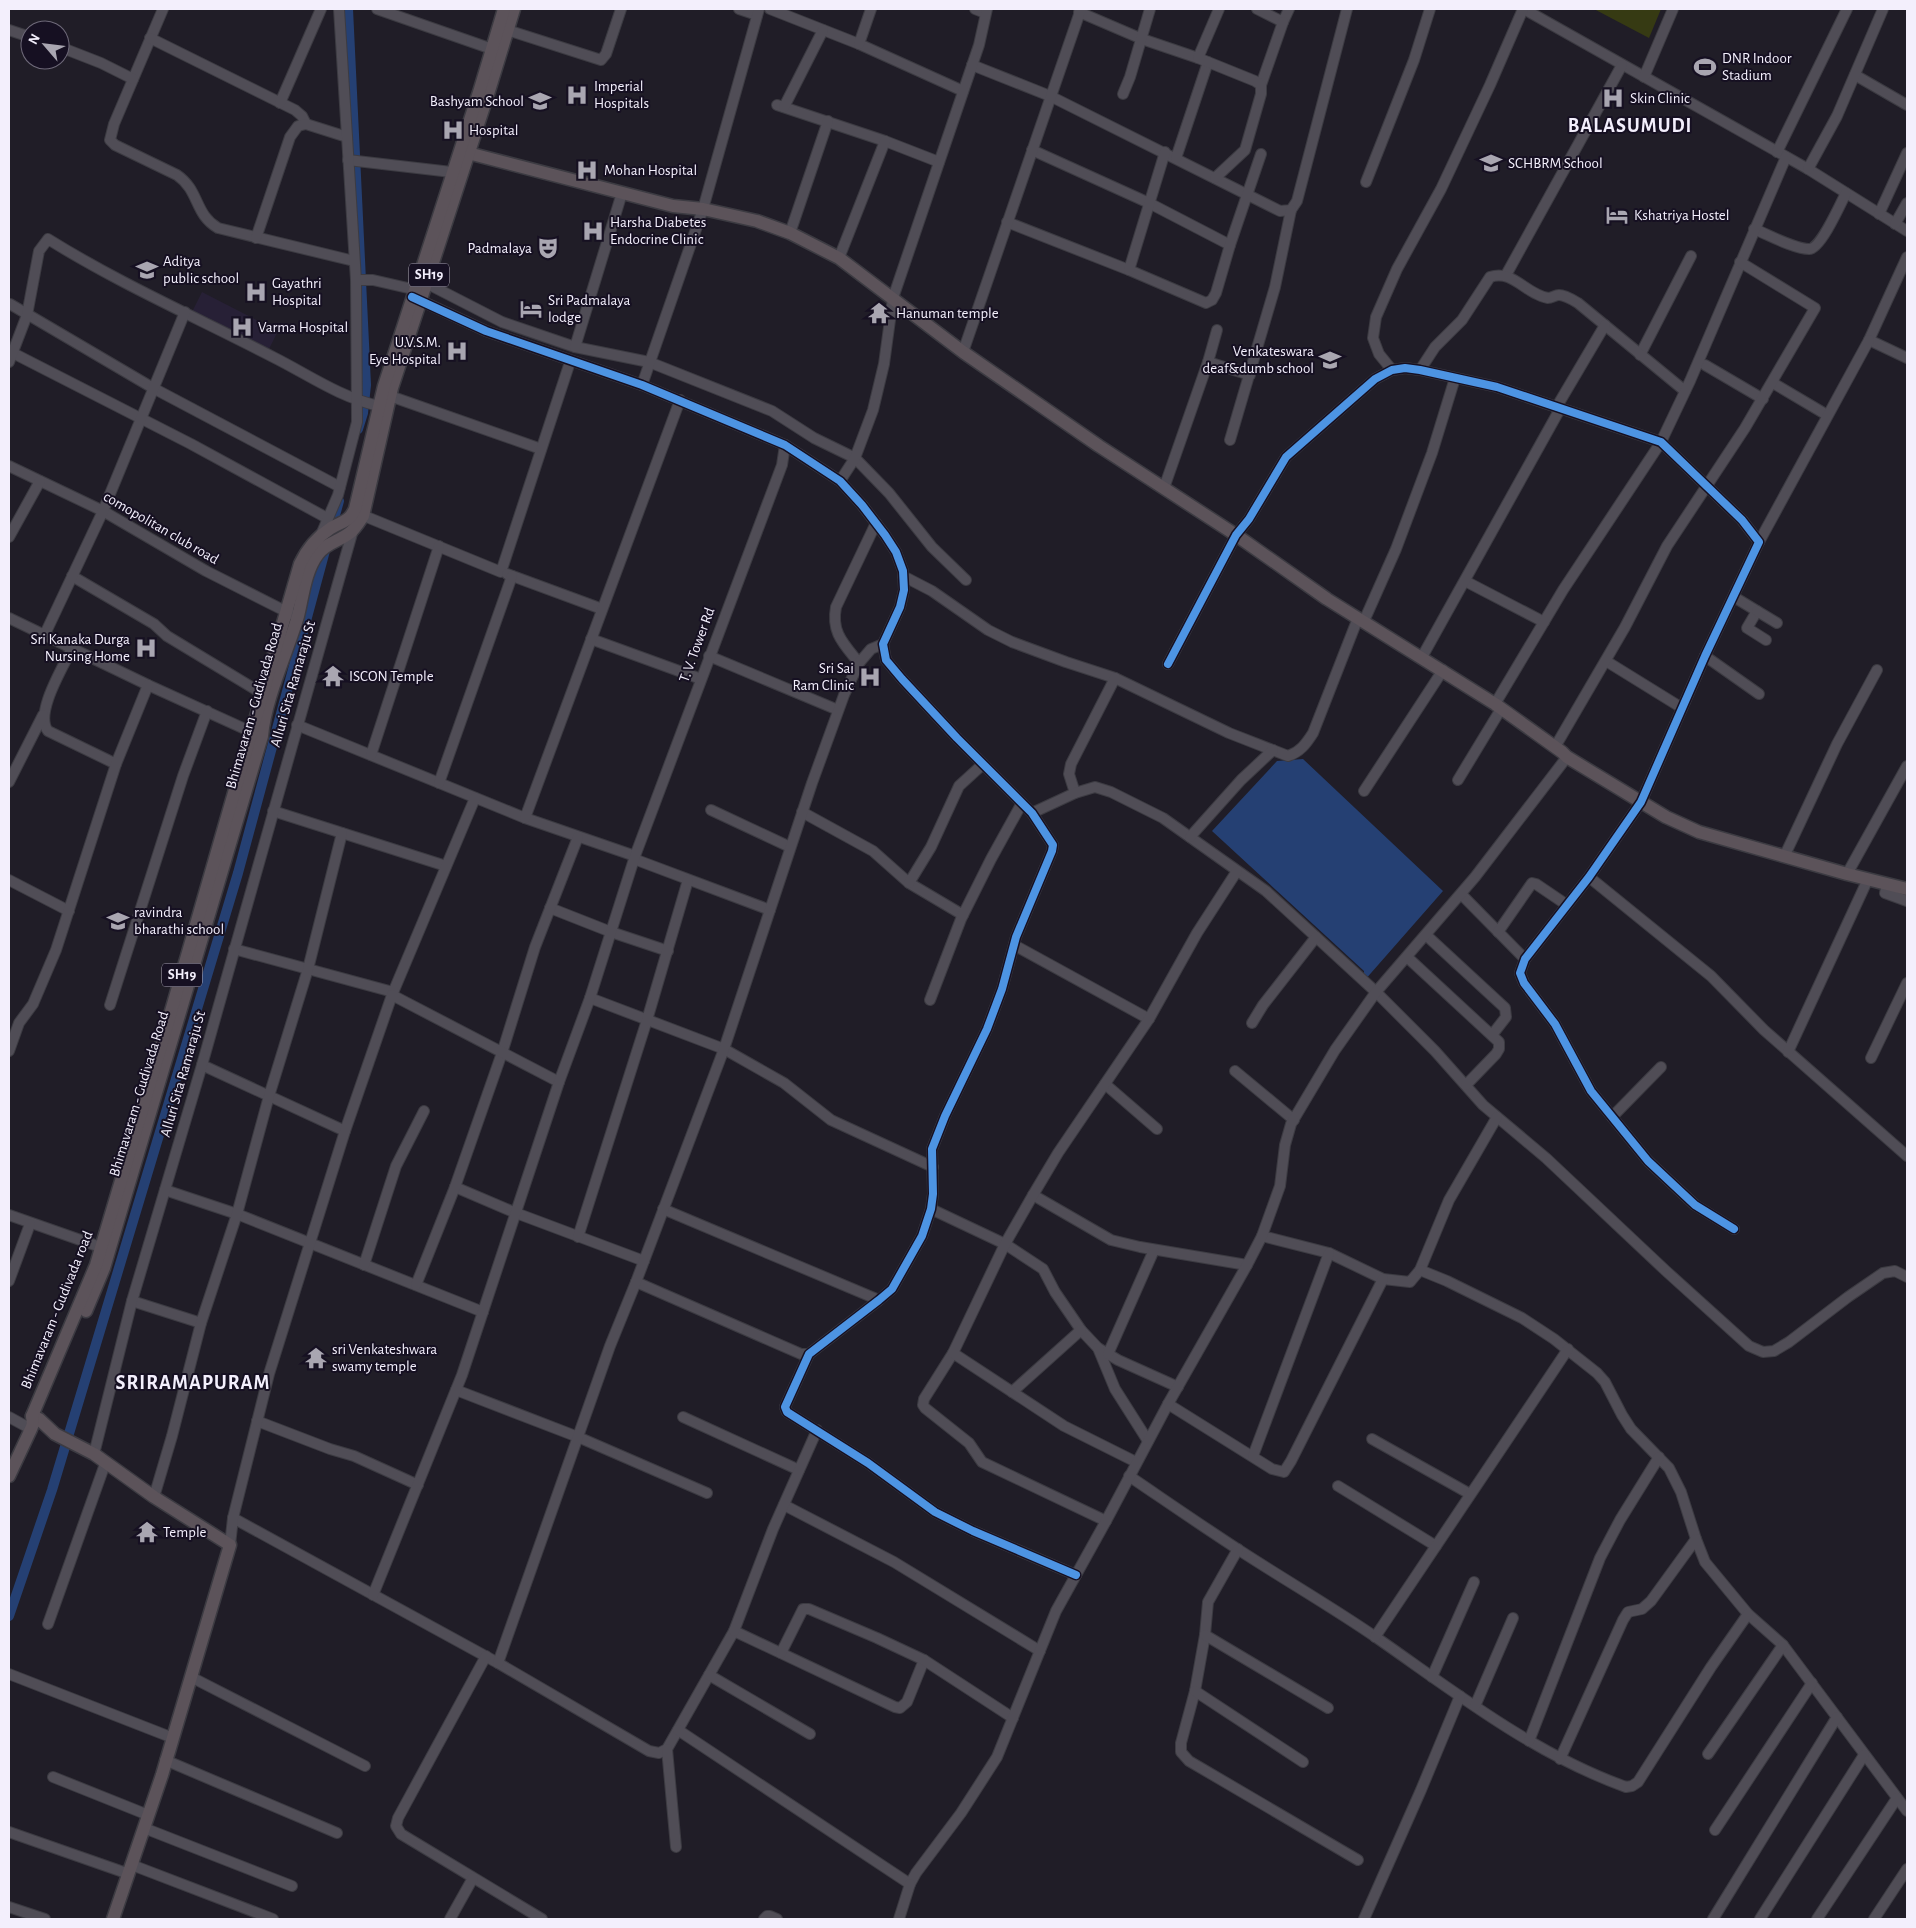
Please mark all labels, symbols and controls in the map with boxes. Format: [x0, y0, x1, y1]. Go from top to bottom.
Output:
north arrow [20, 20, 70, 70]
text: N [26, 32, 43, 47]
place label: DNR Indoor Stadium [1722, 51, 1792, 83]
sports icon: DNR Indoor Stadium [1692, 54, 1718, 80]
place label: Imperial Hospitals [594, 79, 649, 111]
hospital icon: Imperial Hospitals [564, 82, 590, 108]
hospital icon: Skin Clinic [1600, 85, 1626, 111]
school or university icon: Bashyam School [527, 88, 553, 114]
place label: Skin Clinic [1630, 91, 1690, 106]
place label: Bashyam School [430, 94, 524, 109]
district label: BALASUMUDI [1568, 116, 1692, 136]
hospital icon: Hospital [440, 117, 466, 143]
place label: Hospital [469, 123, 519, 138]
school or university icon: SCHBRM School [1478, 150, 1504, 176]
place label: SCHBRM School [1508, 156, 1603, 171]
hospital icon: Mohan Hospital [574, 157, 600, 183]
place label: Mohan Hospital [604, 163, 697, 178]
hotel icon: Kshatriya Hostel [1604, 202, 1630, 228]
place label: Kshatriya Hostel [1634, 208, 1729, 223]
place label: Harsha Diabetes Endocrine Clinic [610, 215, 706, 247]
hospital icon: Harsha Diabetes Endocrine Clinic [580, 218, 606, 244]
theatre icon: Padmalaya [535, 235, 561, 261]
place label: Padmalaya [467, 241, 532, 256]
place label: Aditya public school [163, 254, 239, 286]
school or university icon: Aditya public school [134, 257, 160, 283]
road number: SH19 [409, 264, 449, 286]
place label: Gayathri Hospital [272, 276, 322, 308]
hospital icon: Gayathri Hospital [243, 279, 269, 305]
place label: Sri Padmalaya lodge [548, 293, 631, 325]
hotel icon: Sri Padmalaya lodge [518, 296, 544, 322]
temple icon: Hanuman temple [866, 300, 892, 326]
place label: Hanuman temple [896, 306, 999, 321]
hospital icon: Varma Hospital [229, 314, 255, 340]
place label: Varma Hospital [258, 320, 348, 335]
place label: U.V.S.M. Eye Hospital [369, 335, 441, 367]
hospital icon: U.V.S.M. Eye Hospital [444, 338, 470, 364]
place label: Venkateswara deaf&dumb school [1203, 344, 1314, 376]
school or university icon: Venkateswara deaf&dumb school [1317, 347, 1343, 373]
street label: comopolitan club road [101, 489, 222, 567]
street label: T. V. Tower Rd [677, 605, 718, 684]
street label: Alluri Sita Ramaraju St [268, 619, 318, 749]
street label: Bhimavaram - Gudivada Road [223, 621, 285, 791]
place label: Sri Kanaka Durga Nursing Home [31, 632, 130, 664]
hospital icon: Sri Kanaka Durga Nursing Home [133, 635, 159, 661]
place label: Sri Sai Ram Clinic [792, 661, 854, 693]
temple icon: ISCON Temple [320, 663, 346, 689]
hospital icon: Sri Sai Ram Clinic [857, 664, 883, 690]
place label: ISCON Temple [349, 669, 434, 684]
place label: ravindra bharathi school [134, 905, 224, 937]
school or university icon: ravindra bharathi school [105, 908, 131, 934]
road number: SH19 [162, 964, 202, 986]
street label: Bhimavaram - Gudivada Road [107, 1009, 171, 1178]
street label: Alluri Sita Ramaraju St [158, 1009, 208, 1139]
street label: Bhimavaram - Gudivada road [18, 1229, 96, 1391]
place label: sri Venkateshwara swamy temple [332, 1342, 437, 1374]
temple icon: sri Venkateshwara swamy temple [303, 1345, 329, 1371]
district label: SRIRAMAPURAM [116, 1373, 270, 1393]
temple icon: Temple [134, 1519, 160, 1545]
place label: Temple [163, 1525, 207, 1540]

